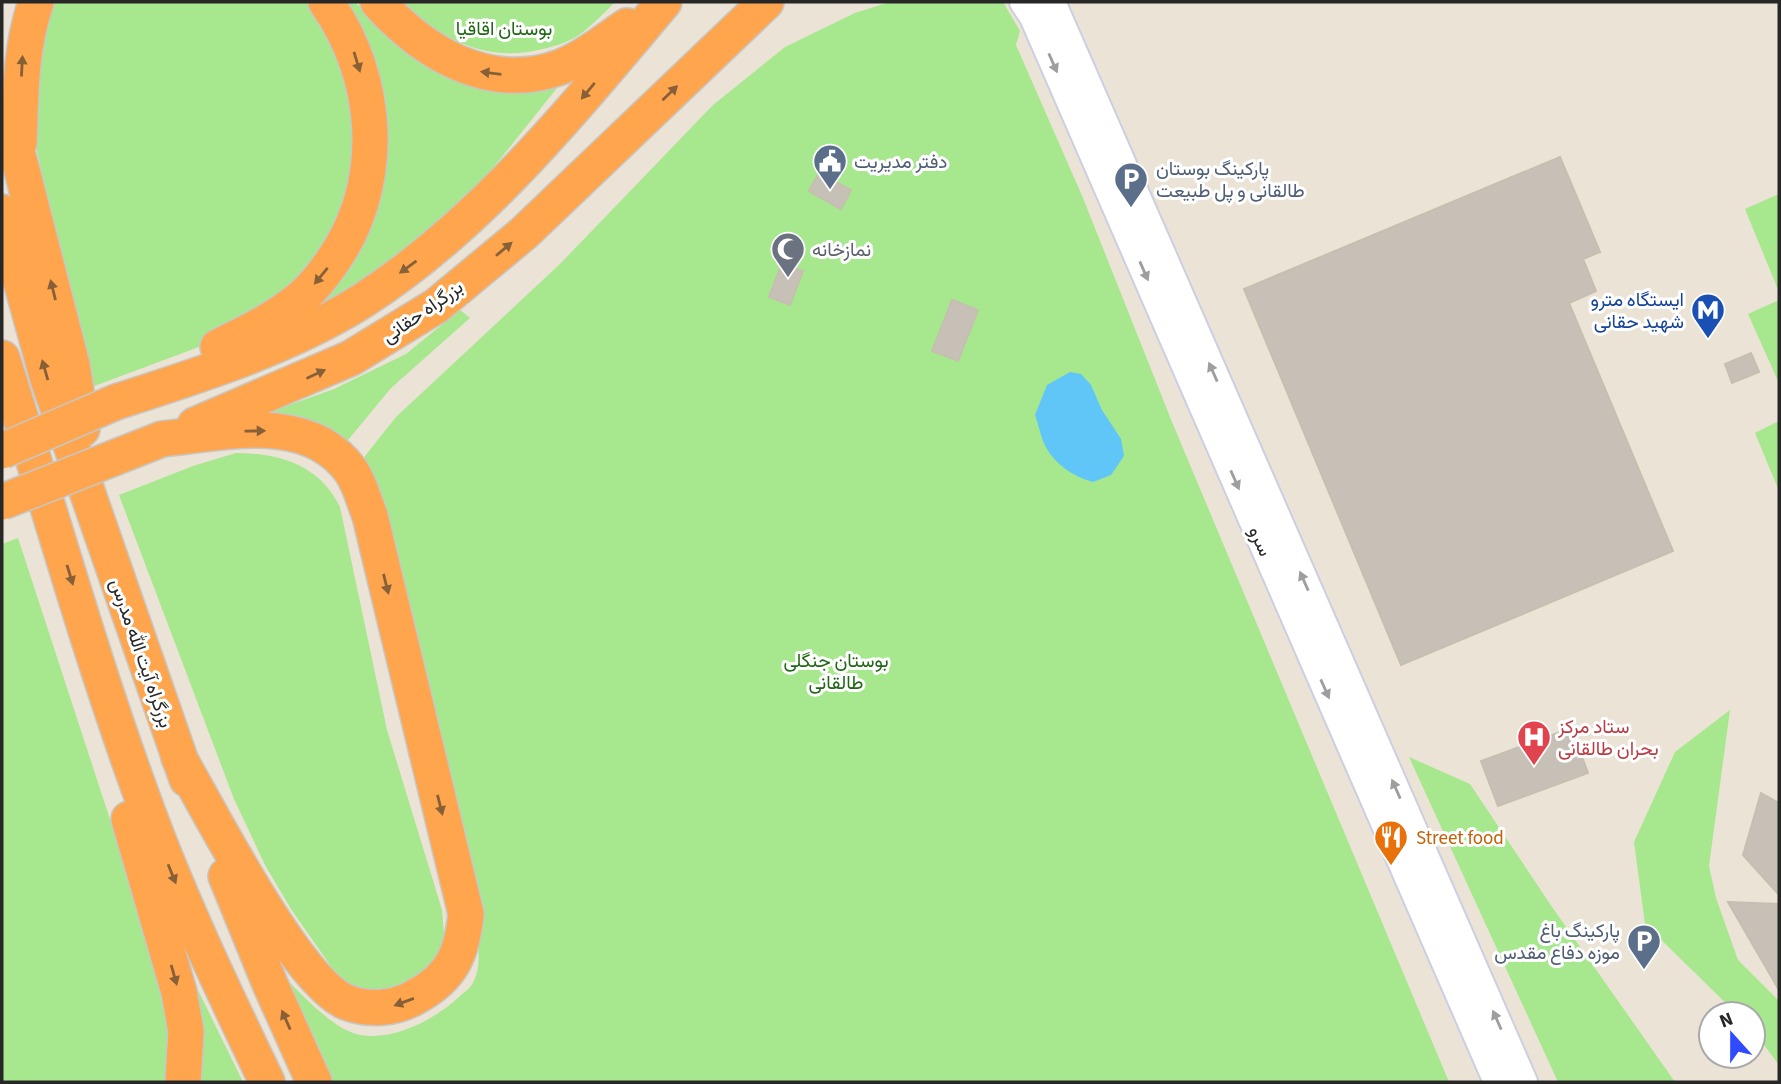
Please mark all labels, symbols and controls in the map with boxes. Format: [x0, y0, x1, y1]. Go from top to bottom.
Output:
park label: بوستان اقاقیا [456, 16, 552, 43]
one-way arrow [352, 52, 362, 73]
one-way arrow [1047, 53, 1059, 73]
one-way arrow [17, 55, 28, 77]
one-way arrow [480, 68, 502, 79]
one-way arrow [580, 82, 596, 100]
one-way arrow [661, 86, 678, 102]
public building icon: دفتر مدیریت [811, 142, 849, 191]
place label: دفتر مدیریت [854, 149, 947, 176]
place label: پارکینگ بوستان طالقانی و پل طبیعت [1156, 156, 1305, 205]
parking icon: پارکینگ بوستان طالقانی و پل طبیعت [1112, 160, 1150, 209]
mosque icon: نمازخانه [769, 230, 807, 279]
place label: نمازخانه [812, 237, 871, 264]
one-way arrow [496, 242, 513, 257]
one-way arrow [399, 260, 417, 274]
one-way arrow [1139, 261, 1150, 282]
one-way arrow [314, 267, 329, 285]
street label: بزرگراه حقانی [377, 274, 469, 350]
one-way arrow [47, 279, 58, 301]
place label: ایستگاه مترو شهید حقانی [1591, 287, 1684, 336]
metro station icon: ایستگاه مترو شهید حقانی [1689, 291, 1727, 340]
one-way arrow [40, 360, 50, 381]
one-way arrow [1207, 362, 1218, 383]
one-way arrow [305, 368, 326, 379]
one-way arrow [244, 425, 266, 437]
one-way arrow [1229, 470, 1240, 491]
street label: سرو [1241, 522, 1278, 561]
one-way arrow [65, 565, 75, 586]
one-way arrow [1298, 570, 1309, 591]
one-way arrow [381, 573, 392, 595]
street label: بزرگراه آیت الله مدرس [102, 575, 179, 732]
park label: بوستان جنگلی طالقانی [783, 648, 889, 697]
one-way arrow [1320, 678, 1331, 699]
place label: ستاد مرکز بحران طالقانی [1557, 714, 1659, 763]
hospital icon: ستاد مرکز بحران طالقانی [1515, 718, 1553, 767]
one-way arrow [1390, 779, 1402, 799]
one-way arrow [435, 794, 446, 816]
restaurant icon: Street food [1372, 818, 1410, 867]
place label: Street food [1416, 825, 1504, 852]
one-way arrow [167, 864, 178, 885]
place label: پارکینگ باغ موزه دفاع مقدس [1494, 918, 1620, 967]
parking icon: پارکینگ باغ موزه دفاع مقدس [1625, 922, 1663, 971]
one-way arrow [170, 965, 180, 986]
one-way arrow [394, 996, 415, 1007]
north arrow [1697, 1000, 1767, 1070]
text: N [1716, 1006, 1737, 1035]
one-way arrow [280, 1010, 292, 1030]
one-way arrow [1491, 1010, 1503, 1030]

